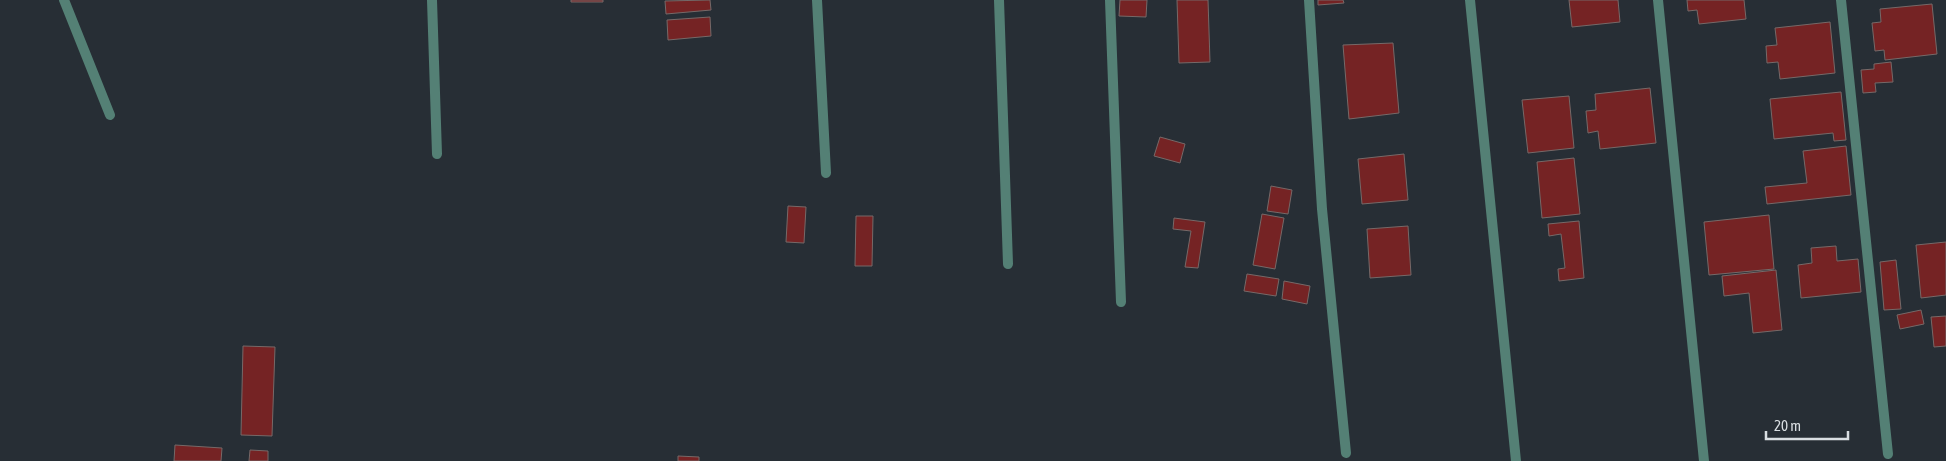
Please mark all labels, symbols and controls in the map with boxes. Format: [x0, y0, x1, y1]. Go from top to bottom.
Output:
scale bar [1766, 408, 1848, 440]
text: 20 m [1774, 417, 1801, 434]

